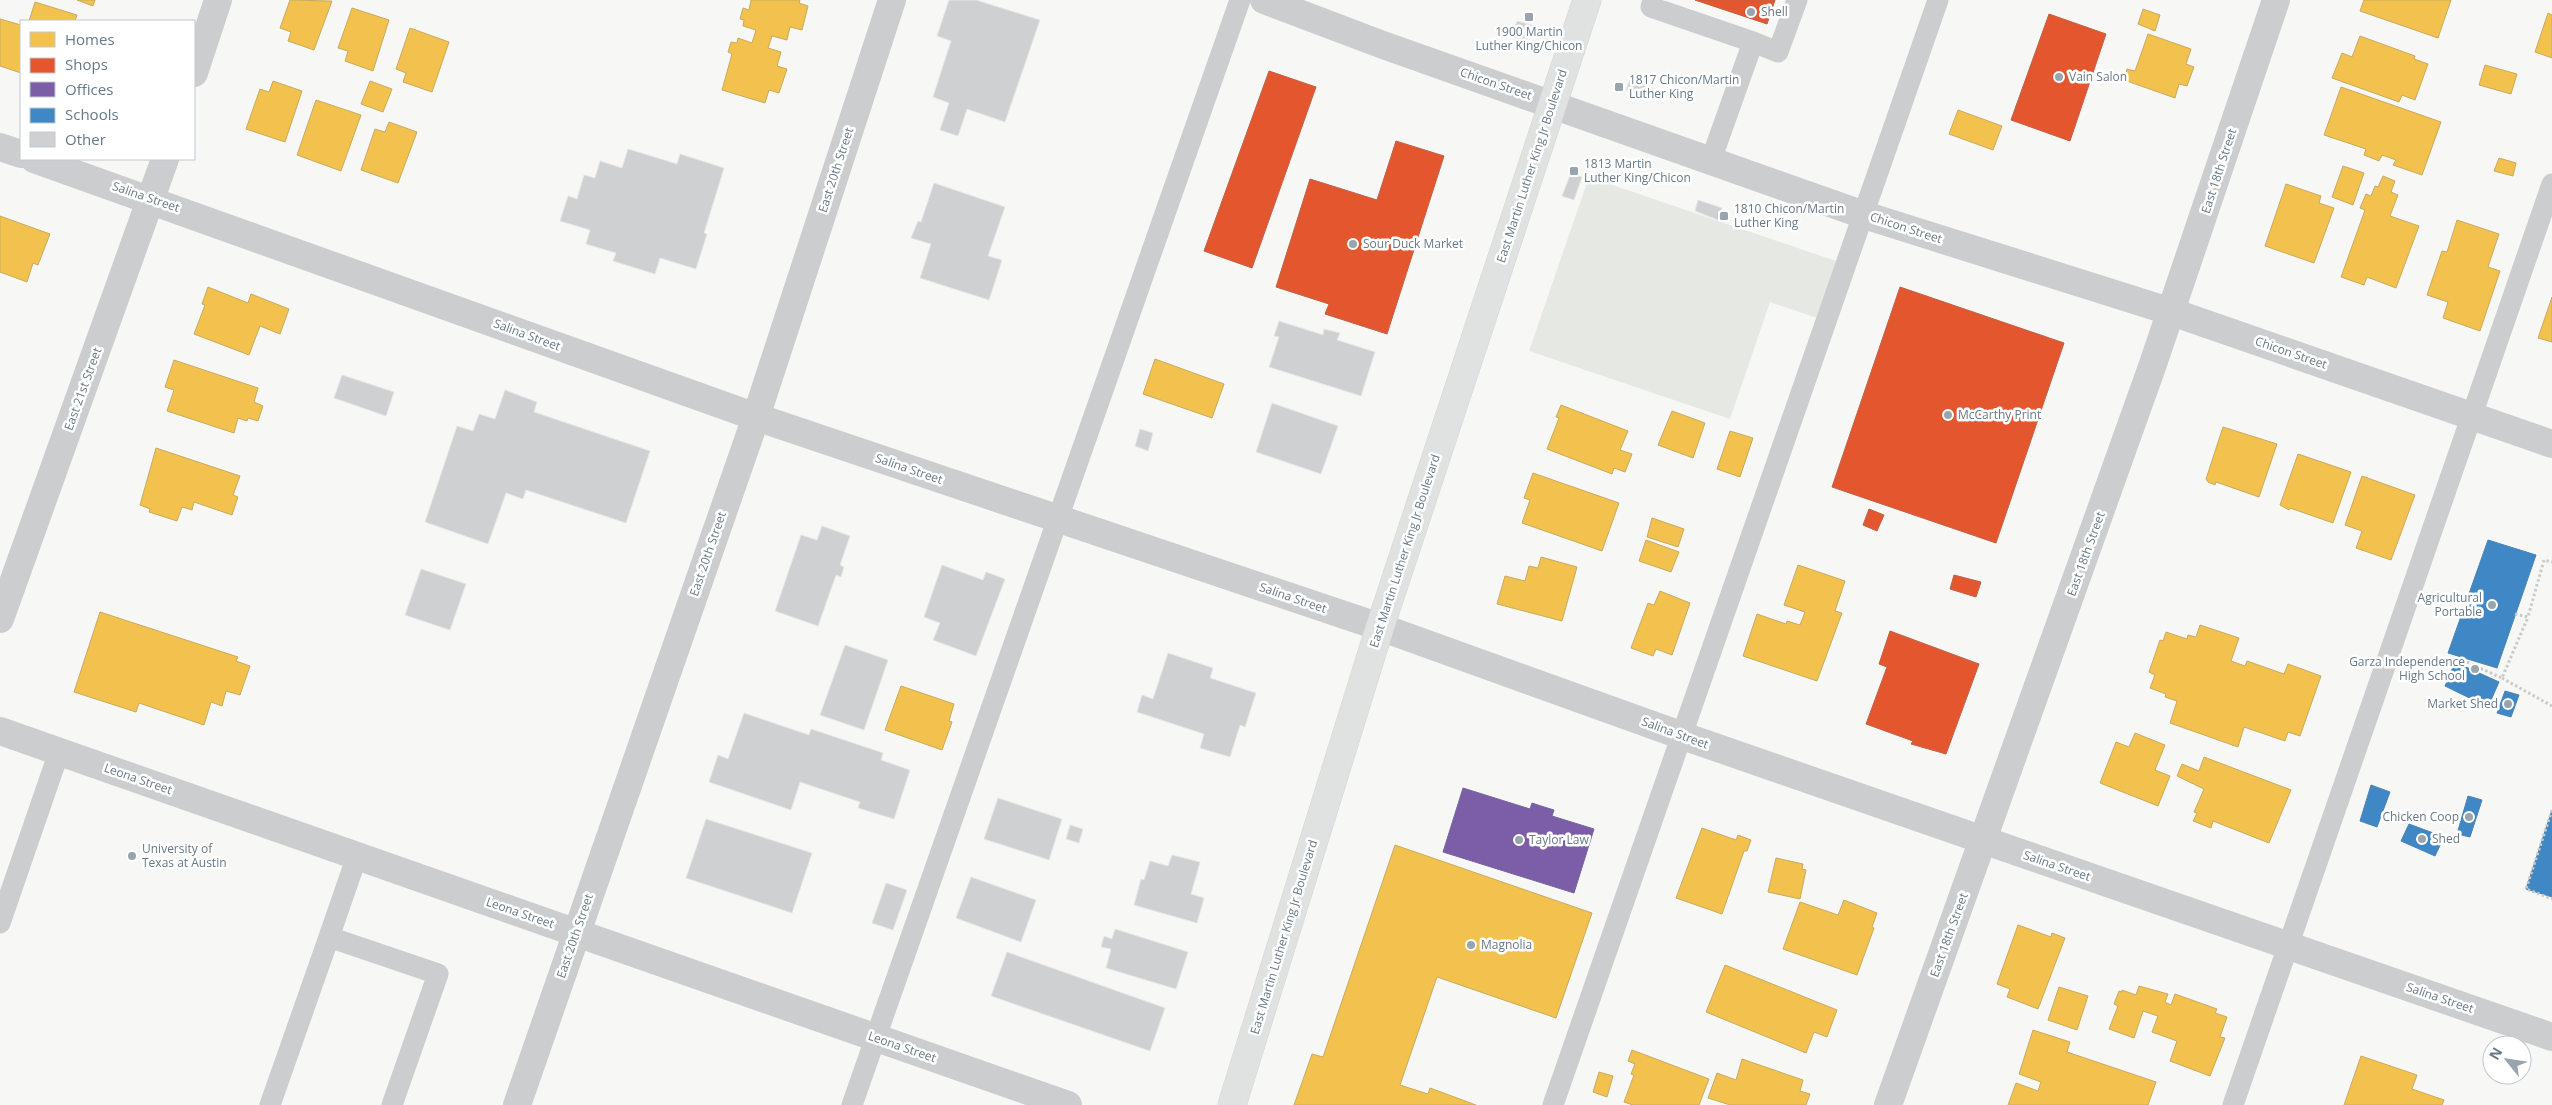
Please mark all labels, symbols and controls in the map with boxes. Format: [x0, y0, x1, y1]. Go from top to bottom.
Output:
place label: Shell [1761, 3, 1788, 20]
marker: Shell [1745, 6, 1757, 18]
marker: 1900 Martin Luther King/Chicon [1523, 11, 1535, 23]
legend [20, 20, 195, 160]
place label: 1900 Martin Luther King/Chicon [1476, 23, 1582, 54]
text: Homes [65, 29, 115, 49]
text: Shops [65, 54, 108, 74]
street label: Chicon Street [1458, 63, 1534, 104]
street label: East Martin Luther King Jr Boulevard [1492, 67, 1571, 265]
place label: Vain Salon [2069, 68, 2127, 85]
place label: 1817 Chicon/Martin Luther King [1629, 71, 1739, 102]
marker: Vain Salon [2053, 71, 2065, 83]
text: Offices [65, 79, 113, 99]
marker: 1817 Chicon/Martin Luther King [1613, 81, 1625, 93]
text: Schools [65, 104, 119, 124]
street label: East 20th Street [814, 125, 857, 215]
street label: East 18th Street [2197, 126, 2240, 216]
text: Other [65, 129, 106, 149]
place label: 1813 Martin Luther King/Chicon [1584, 155, 1691, 186]
marker: 1813 Martin Luther King/Chicon [1568, 165, 1580, 177]
street label: Salina Street [110, 177, 182, 216]
place label: 1810 Chicon/Martin Luther King [1734, 200, 1844, 231]
street label: Chicon Street [1868, 208, 1944, 247]
marker: 1810 Chicon/Martin Luther King [1718, 210, 1730, 222]
place label: Sour Duck Market [1363, 235, 1463, 252]
marker: Sour Duck Market [1347, 238, 1359, 250]
street label: Salina Street [491, 315, 563, 354]
street label: Chicon Street [2253, 332, 2329, 373]
street label: East 21st Street [60, 345, 105, 433]
place label: McCarthy Print [1958, 406, 2041, 423]
marker: McCarthy Print [1942, 409, 1954, 421]
street label: Salina Street [873, 449, 945, 488]
street label: East Martin Luther King Jr Boulevard [1365, 452, 1444, 650]
street label: East 20th Street [685, 509, 730, 598]
street label: East 18th Street [2062, 509, 2109, 598]
street label: Salina Street [1257, 578, 1329, 617]
place label: Agricultural Portable [2418, 589, 2482, 620]
marker: Agricultural Portable [2486, 599, 2498, 611]
place label: Garza Independence High School [2349, 653, 2465, 684]
marker: Garza Independence High School [2469, 663, 2481, 675]
place label: Market Shed [2427, 695, 2498, 712]
marker: Market Shed [2502, 698, 2514, 710]
street label: Salina Street [1639, 713, 1711, 752]
street label: Leona Street [102, 759, 174, 798]
place label: Chicken Coop [2382, 808, 2459, 825]
marker: Chicken Coop [2463, 811, 2475, 823]
place label: Shed [2432, 830, 2460, 847]
place label: Taylor Law [1529, 831, 1589, 848]
marker: Shed [2416, 833, 2428, 845]
marker: Taylor Law [1513, 834, 1525, 846]
street label: East Martin Luther King Jr Boulevard [1246, 838, 1321, 1036]
place label: University of Texas at Austin [142, 840, 227, 871]
street label: Salina Street [2021, 846, 2093, 885]
marker: University of Texas at Austin [126, 850, 138, 862]
street label: East 18th Street [1925, 890, 1972, 979]
street label: East 20th Street [552, 891, 597, 980]
street label: Leona Street [484, 893, 556, 932]
place label: Magnolia [1481, 936, 1532, 953]
marker: Magnolia [1465, 939, 1477, 951]
street label: Salina Street [2404, 978, 2476, 1017]
street label: Leona Street [866, 1027, 938, 1066]
north arrow [2482, 1035, 2532, 1085]
text: N [2484, 1044, 2506, 1063]

